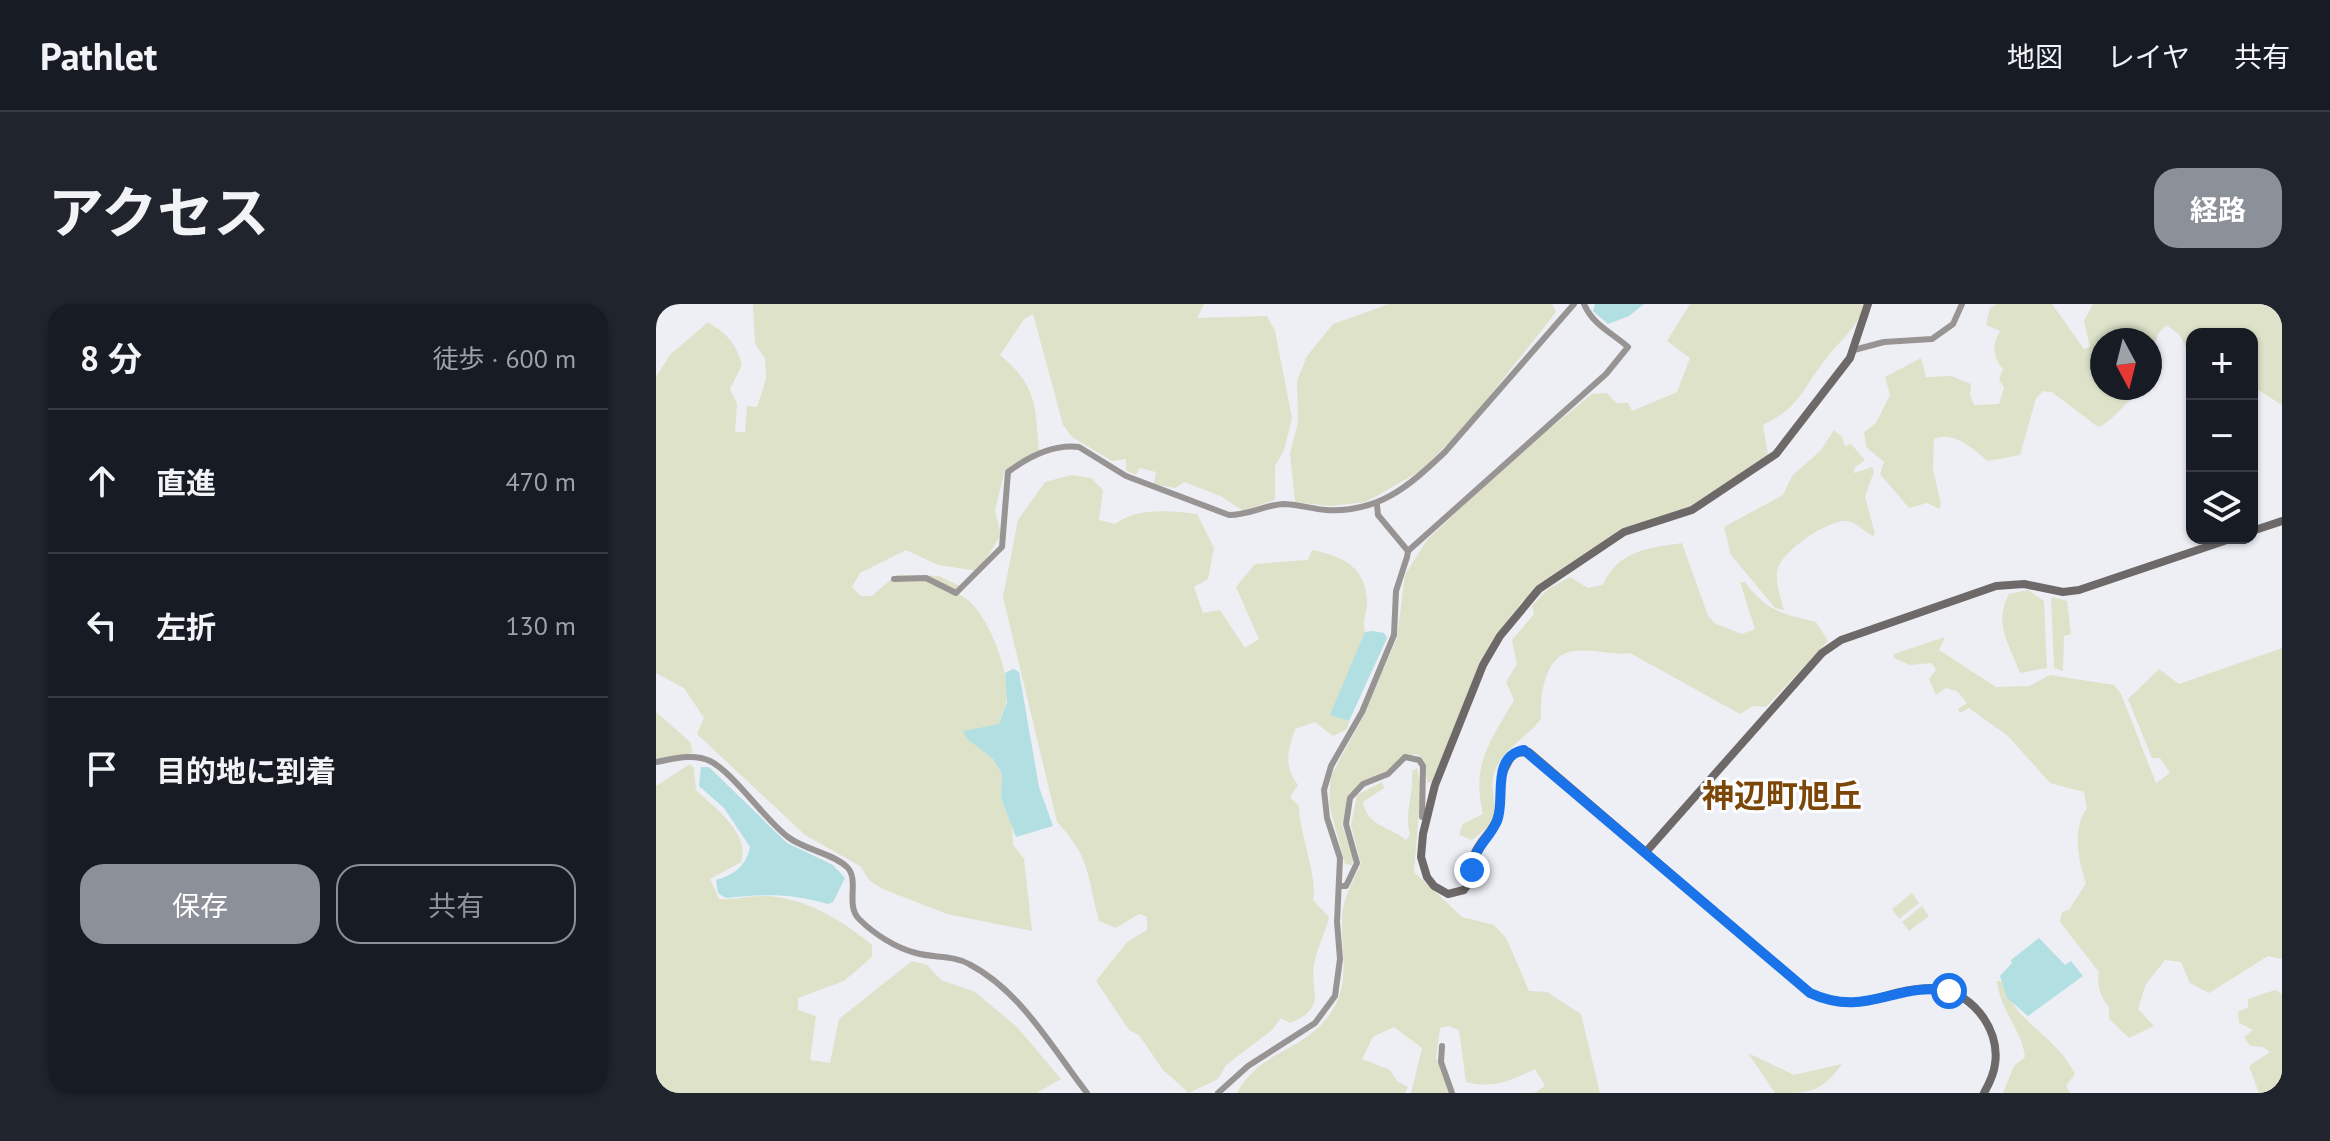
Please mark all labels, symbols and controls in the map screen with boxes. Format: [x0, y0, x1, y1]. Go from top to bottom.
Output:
text: Pathlet [40, 31, 157, 80]
text: 地図 [2007, 38, 2063, 75]
text: レイヤ [2107, 38, 2190, 75]
text: 共有 [2234, 38, 2290, 75]
button: 経路 [2154, 168, 2282, 248]
text: アクセス [48, 176, 269, 248]
north arrow [2090, 328, 2162, 400]
map controls [2186, 328, 2258, 544]
button: + [2186, 328, 2258, 400]
text: 8 分 [80, 336, 142, 380]
text: 徒歩 · 600 m [433, 342, 576, 375]
button: − [2186, 400, 2258, 472]
icon: ahead [80, 459, 124, 503]
text: 直進 [156, 463, 216, 502]
text: 470 m [505, 465, 576, 498]
button: layers [2186, 472, 2258, 544]
icon: left [80, 603, 124, 647]
text: 左折 [156, 607, 216, 646]
text: 130 m [505, 609, 576, 642]
icon: arrive [80, 747, 124, 791]
text: 目的地に到着 [156, 751, 336, 790]
district label: 神辺町旭丘 [1702, 774, 1862, 816]
route end [1454, 852, 1490, 888]
button: 保存 [80, 864, 320, 944]
button: 共有 [336, 864, 576, 944]
route start [1931, 973, 1967, 1009]

